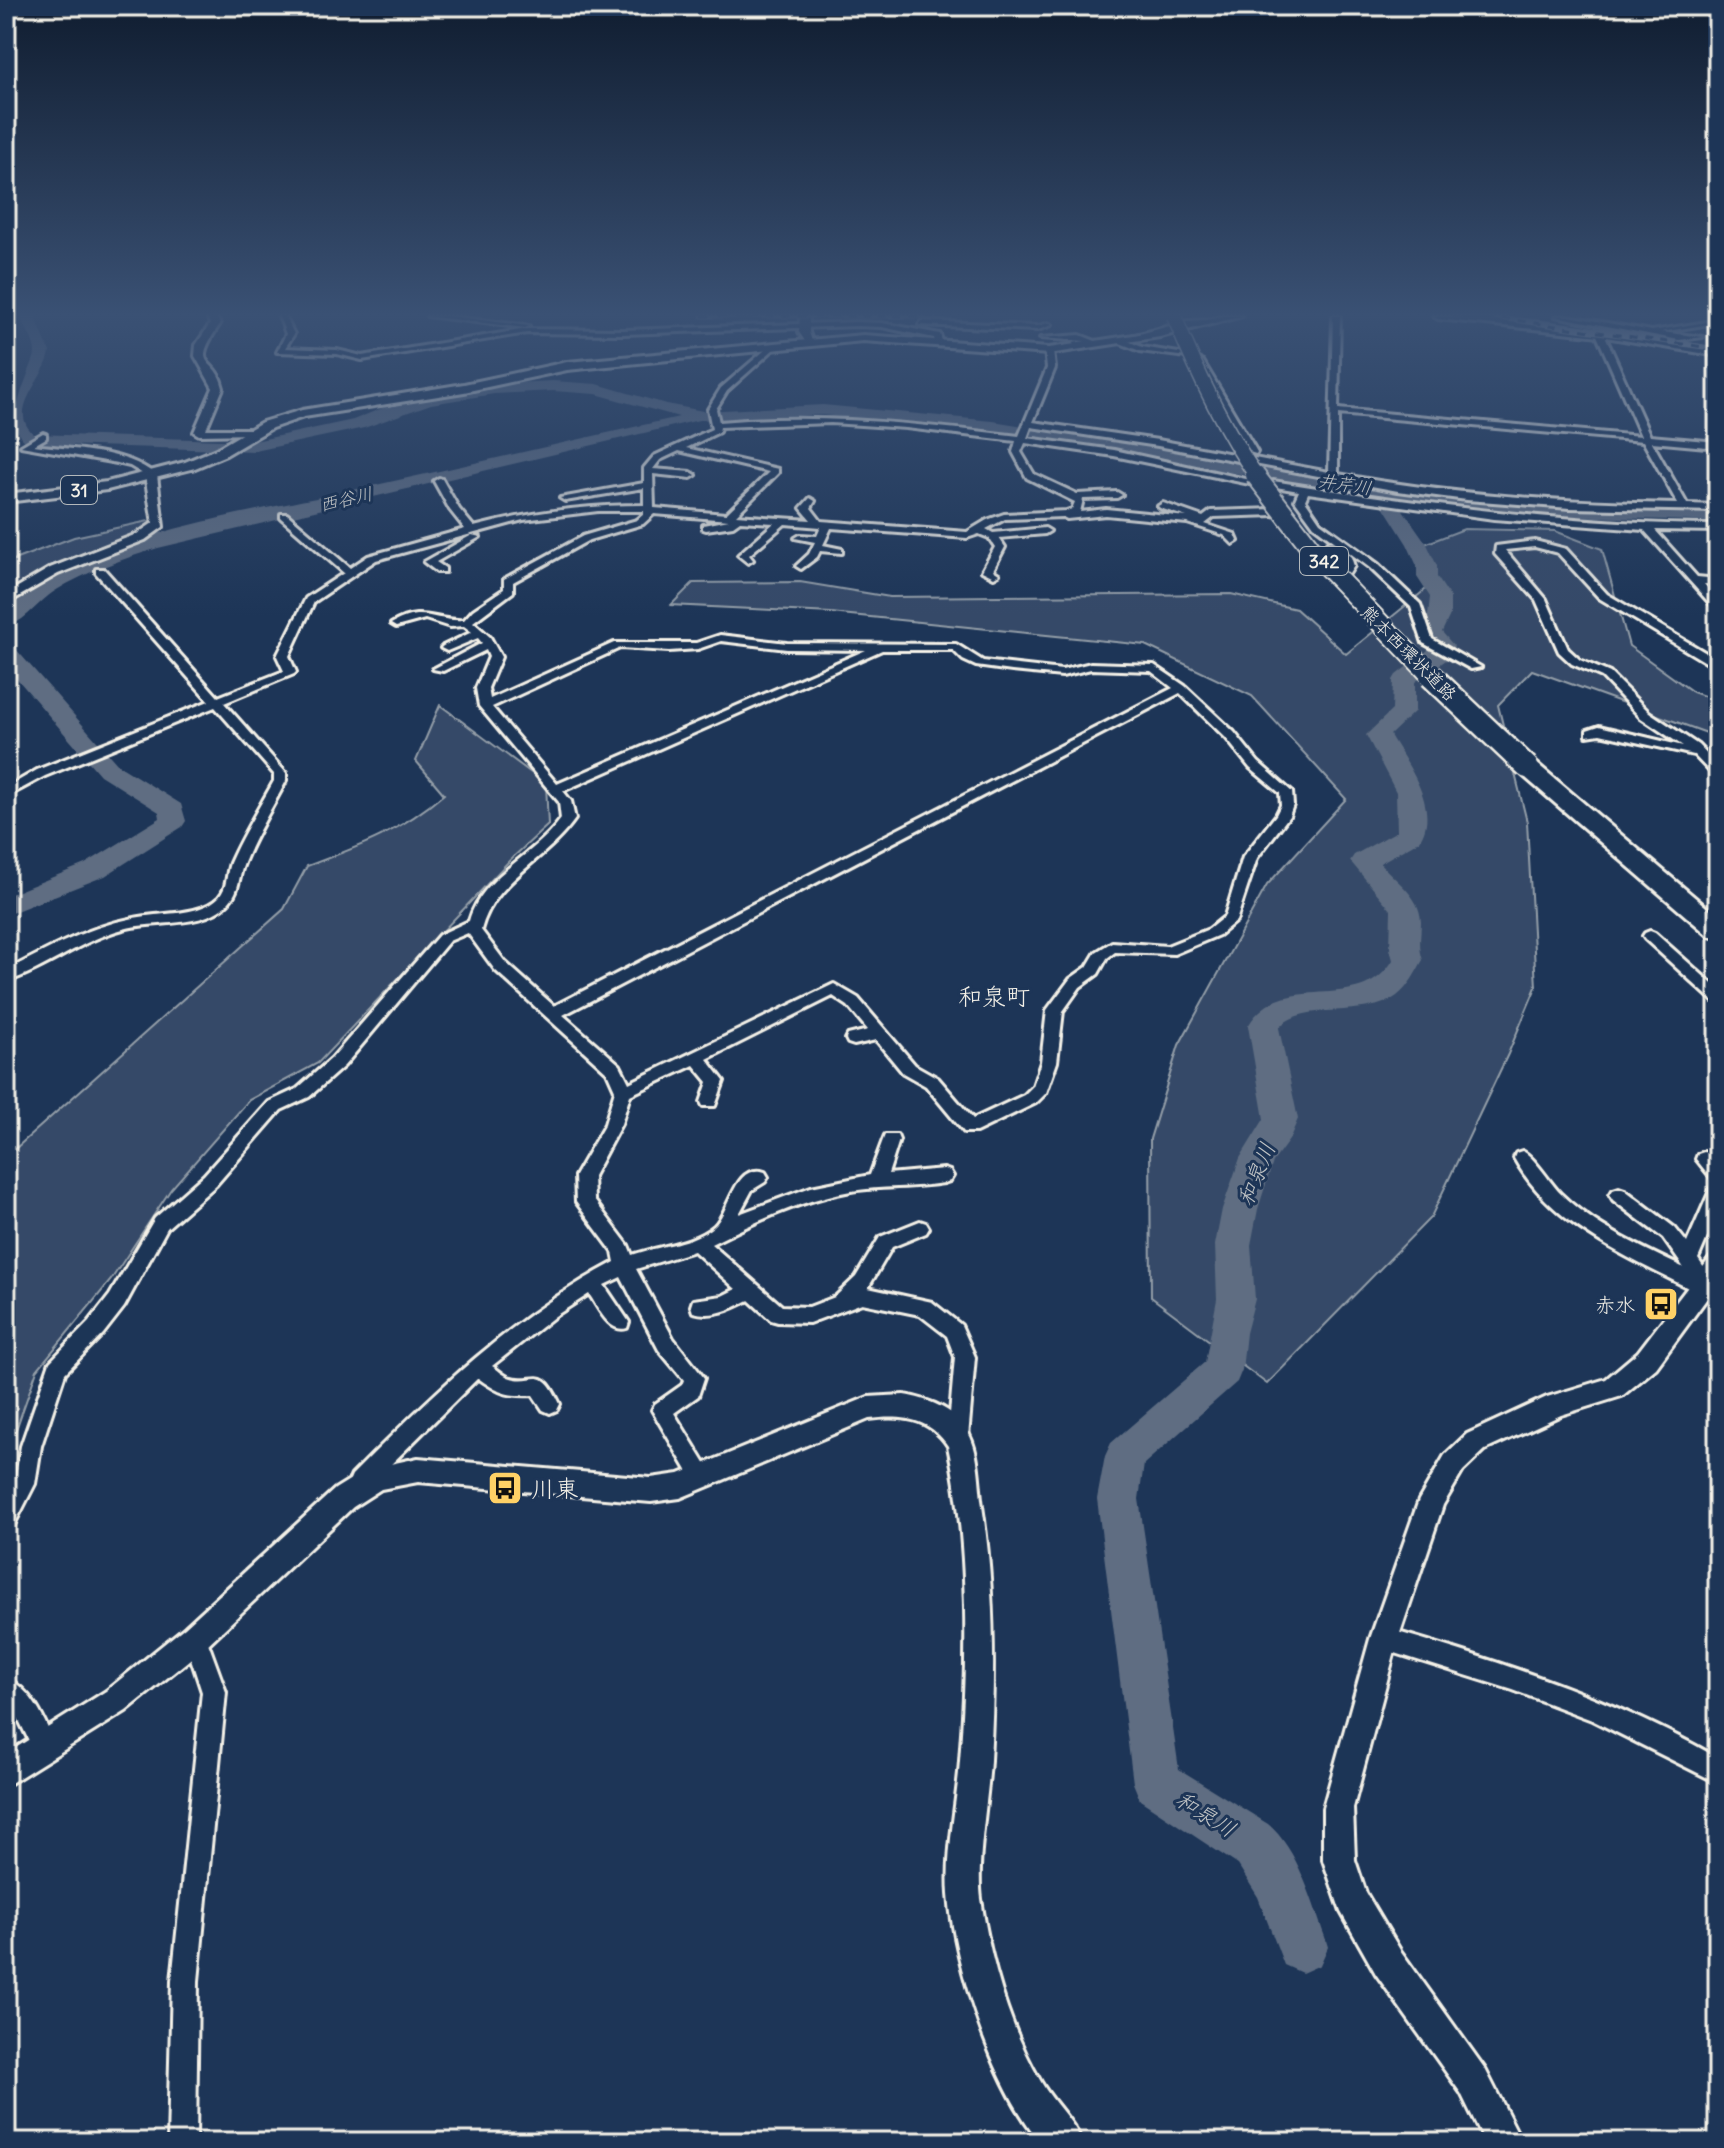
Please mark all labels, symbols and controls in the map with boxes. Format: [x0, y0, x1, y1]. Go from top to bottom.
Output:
water label: 井芹川 [1317, 468, 1373, 500]
road number: 31 [61, 476, 97, 504]
water label: 西谷川 [317, 482, 375, 516]
road number: 342 [1300, 547, 1348, 575]
street label: 熊本西環状道路 [1356, 600, 1462, 706]
district label: 和泉町 [958, 981, 1030, 1011]
water label: 和泉川 [1231, 1138, 1281, 1210]
bus stop icon: 赤水 [1642, 1285, 1680, 1323]
place label: 赤水 [1595, 1292, 1635, 1317]
bus stop icon: 川東 [486, 1469, 524, 1507]
place label: 川東 [531, 1473, 579, 1503]
water label: 和泉川 [1171, 1785, 1241, 1843]

